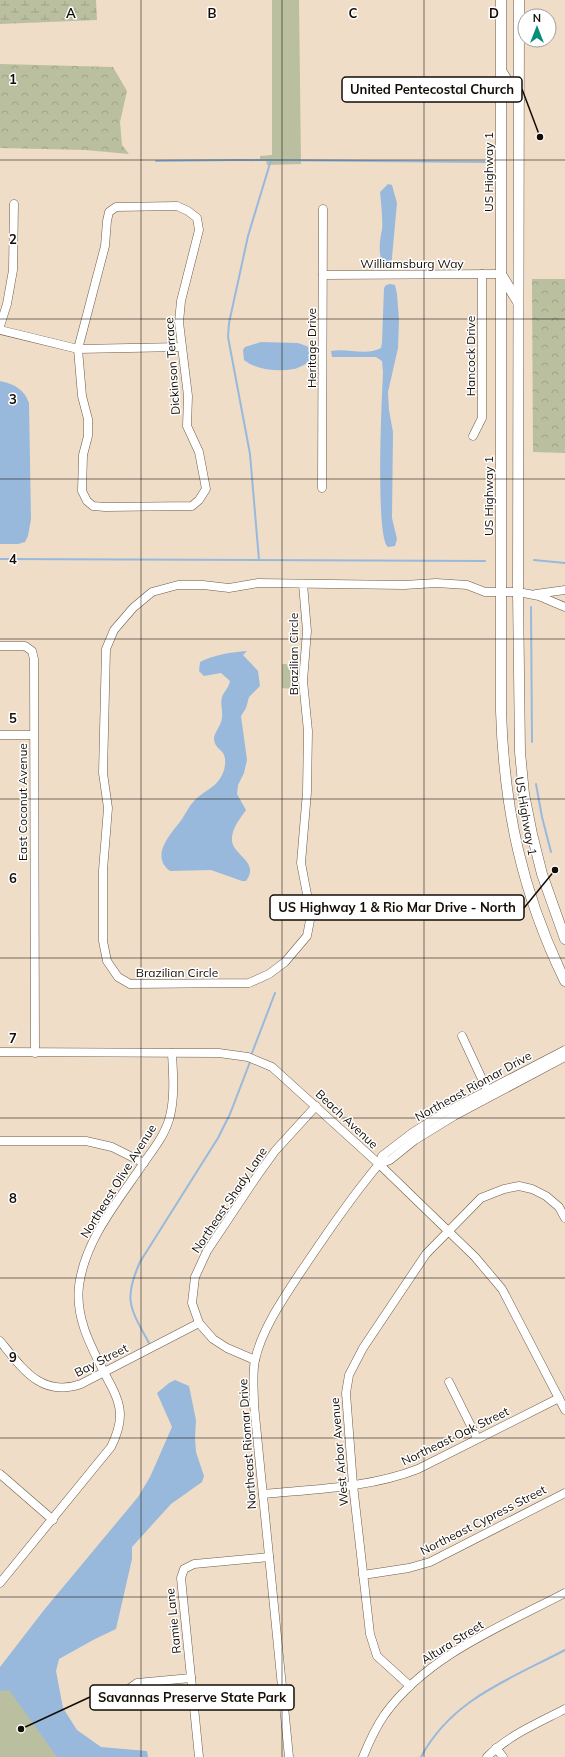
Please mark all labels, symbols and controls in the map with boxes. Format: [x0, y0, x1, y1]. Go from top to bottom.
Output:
text: A [66, 5, 76, 21]
text: B [208, 5, 217, 21]
text: C [349, 5, 358, 21]
text: D [489, 5, 499, 21]
north arrow [517, 8, 557, 48]
text: N [533, 11, 541, 25]
text: 1 [9, 71, 17, 87]
callout: United Pentecostal Church [342, 77, 522, 102]
text: United Pentecostal Church [350, 81, 514, 97]
street label: US Highway 1 [481, 132, 496, 212]
text: 2 [9, 231, 17, 247]
street label: Williamsburg Way [360, 256, 464, 271]
street label: Heritage Drive [304, 308, 319, 388]
street label: Hancock Drive [463, 316, 478, 396]
street label: Dickinson Terrace [161, 317, 183, 415]
text: 3 [9, 391, 17, 407]
street label: US Highway 1 [481, 456, 496, 536]
text: 4 [9, 551, 17, 567]
street label: Brazilian Circle [286, 613, 301, 695]
text: 5 [9, 710, 17, 726]
street label: East Coconut Avenue [15, 743, 30, 861]
street label: US Highway 1 [512, 775, 540, 857]
text: 6 [9, 870, 17, 886]
callout: US Highway 1 & Rio Mar Drive - North [270, 895, 524, 920]
text: US Highway 1 & Rio Mar Drive - North [278, 899, 516, 916]
street label: Brazilian Circle [136, 965, 218, 980]
text: 7 [9, 1030, 17, 1046]
street label: Northeast Riomar Drive [412, 1048, 534, 1124]
street label: Beach Avenue [313, 1086, 381, 1152]
street label: Northeast Olive Avenue [77, 1121, 159, 1241]
street label: Northeast Shady Lane [188, 1144, 270, 1256]
text: 8 [9, 1190, 17, 1206]
street label: Bay Street [72, 1340, 130, 1380]
text: 9 [9, 1349, 17, 1365]
street label: Northeast Riomar Drive [235, 1378, 259, 1510]
street label: West Arbor Avenue [327, 1397, 351, 1507]
street label: Northeast Oak Street [399, 1403, 511, 1469]
street label: Northeast Cypress Street [418, 1482, 548, 1558]
street label: Ramie Lane [162, 1587, 184, 1655]
street label: Altura Street [418, 1617, 486, 1667]
callout: Savannas Preserve State Park [90, 1685, 294, 1710]
text: Savannas Preserve State Park [98, 1689, 287, 1705]

